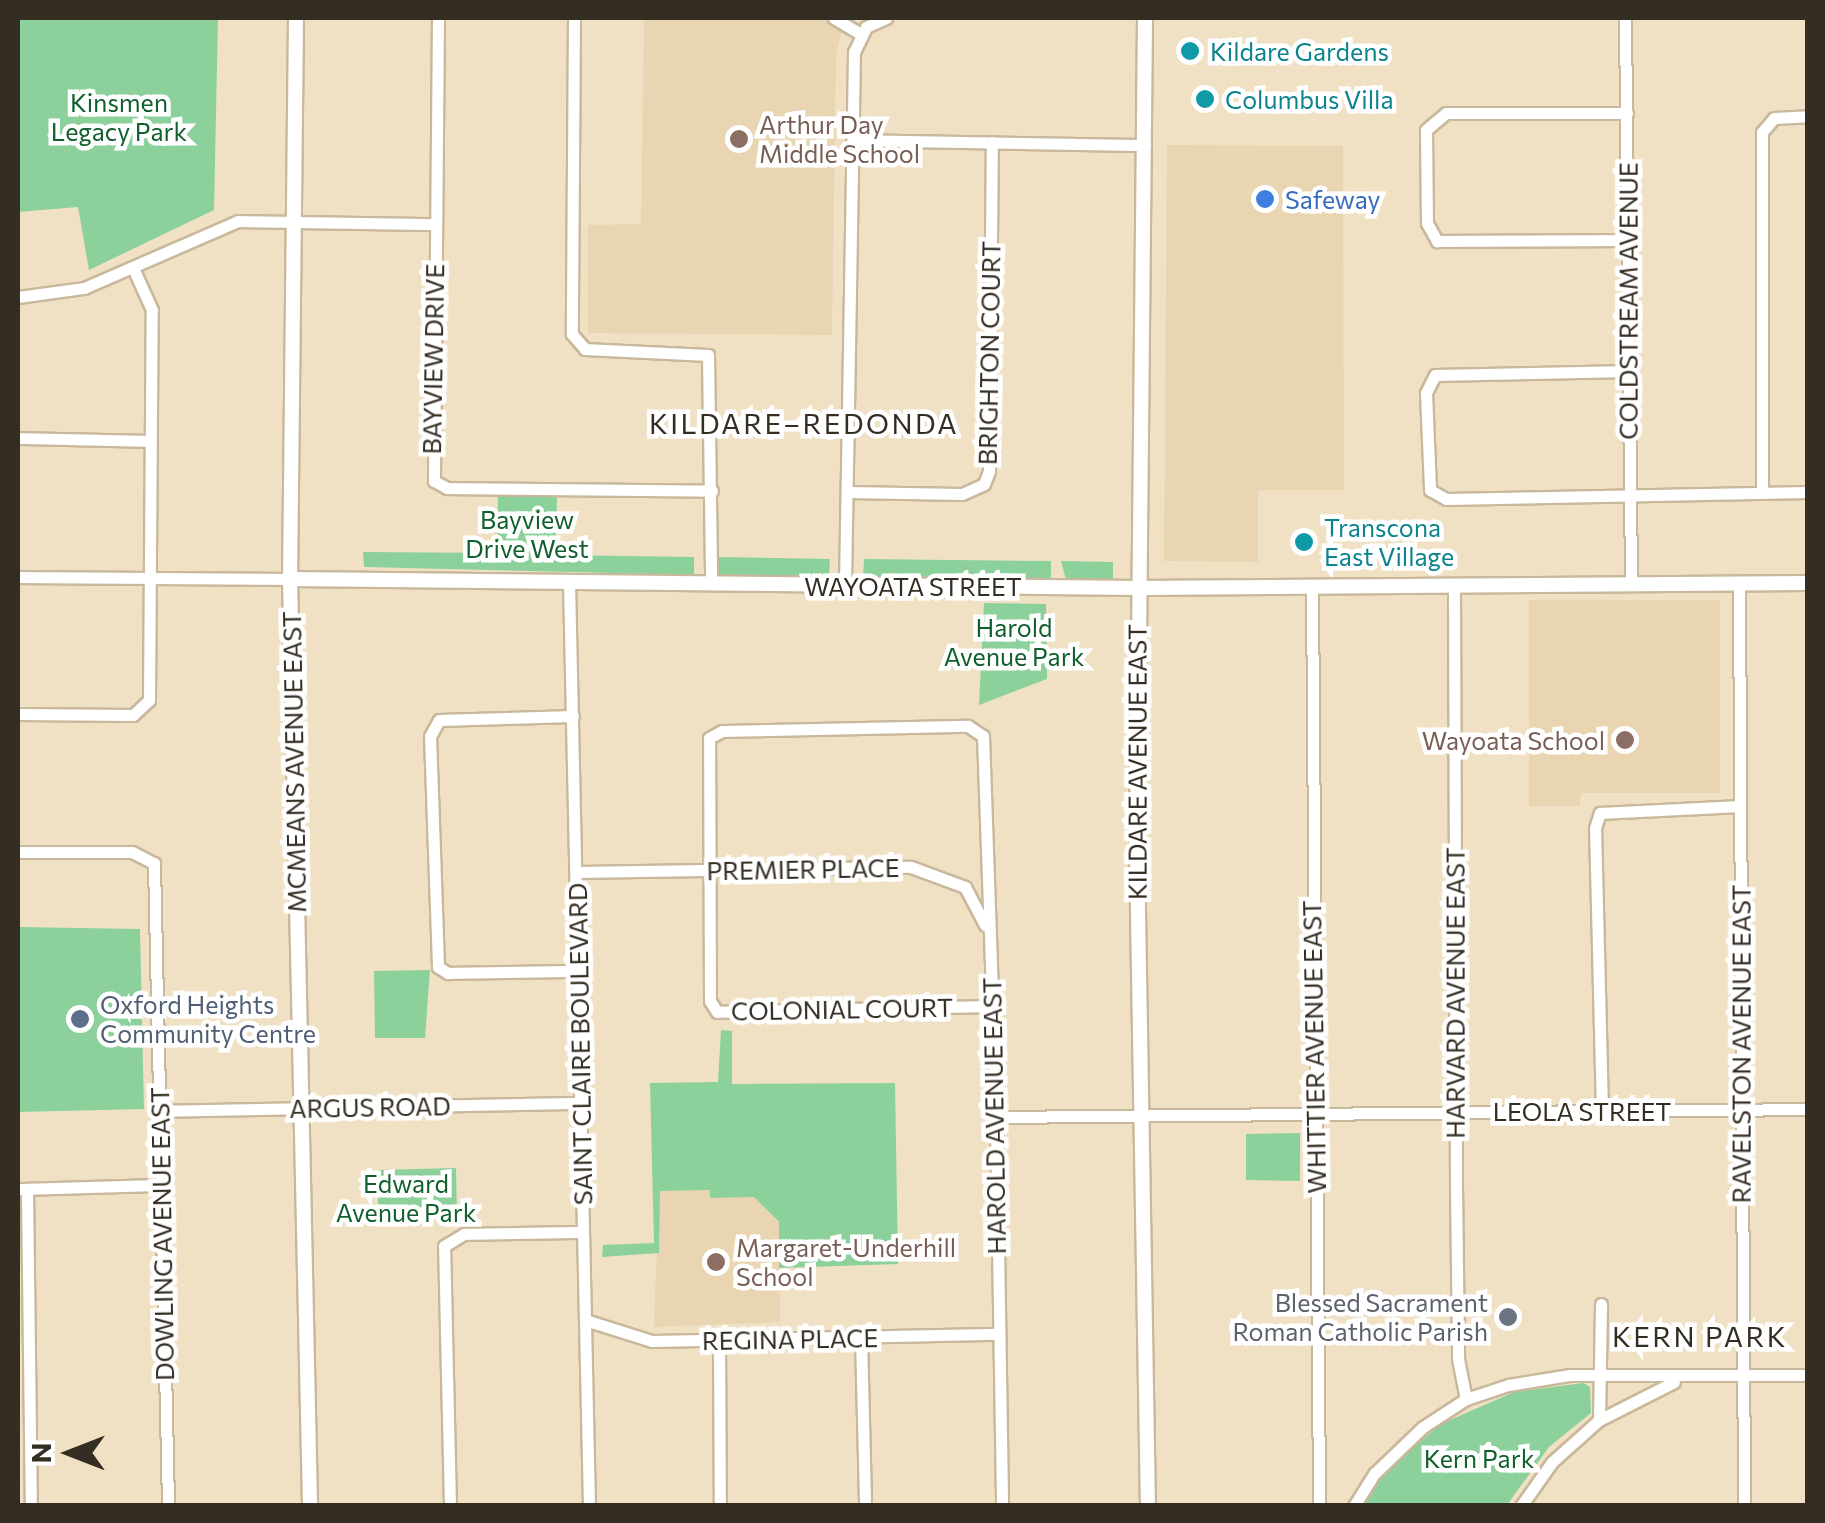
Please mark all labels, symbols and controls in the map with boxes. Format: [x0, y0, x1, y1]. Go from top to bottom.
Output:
place label: Kildare Gardens [1210, 36, 1389, 66]
marker: Kildare Gardens [1179, 40, 1201, 62]
place label: Columbus Villa [1225, 84, 1393, 114]
park label: Kinsmen Legacy Park [51, 88, 187, 147]
marker: Columbus Villa [1194, 88, 1216, 110]
place label: Arthur Day Middle School [759, 110, 920, 169]
marker: Arthur Day Middle School [728, 128, 750, 150]
street label: COLDSTREAM AVENUE [1613, 162, 1643, 440]
place label: Safeway [1285, 184, 1380, 214]
marker: Safeway [1254, 188, 1276, 210]
street label: BRIGHTON COURT [972, 241, 1006, 465]
street label: BAYVIEW DRIVE [416, 263, 450, 455]
district label: KILDARE–REDONDA [649, 406, 959, 440]
park label: Bayview Drive West [465, 505, 589, 564]
place label: Transcona East Village [1324, 513, 1454, 572]
marker: Transcona East Village [1293, 531, 1315, 553]
street label: WAYOATA STREET [804, 571, 1022, 601]
street label: MCMEANS AVENUE EAST [276, 611, 312, 913]
park label: Harold Avenue Park [944, 613, 1084, 672]
street label: KILDARE AVENUE EAST [1122, 624, 1152, 900]
place label: Wayoata School [1422, 725, 1605, 755]
marker: Wayoata School [1614, 729, 1636, 751]
street label: HARVARD AVENUE EAST [1440, 847, 1470, 1139]
street label: PREMIER PLACE [706, 852, 900, 886]
street label: SAINT CLAIRE BOULEVARD [562, 883, 598, 1205]
street label: RAVELSTON AVENUE EAST [1726, 885, 1756, 1203]
street label: WHITTIER AVENUE EAST [1296, 900, 1332, 1194]
street label: HAROLD AVENUE EAST [977, 977, 1011, 1255]
place label: Oxford Heights Community Centre [100, 990, 316, 1049]
street label: COLONIAL COURT [731, 992, 953, 1026]
marker: Oxford Heights Community Centre [69, 1008, 91, 1030]
street label: DOWLING AVENUE EAST [144, 1087, 180, 1381]
street label: ARGUS ROAD [289, 1091, 451, 1123]
street label: LEOLA STREET [1493, 1096, 1671, 1126]
park label: Edward Avenue Park [336, 1169, 476, 1228]
place label: Margaret-Underhill School [736, 1233, 956, 1292]
marker: Margaret-Underhill School [705, 1251, 727, 1273]
place label: Blessed Sacrament Roman Catholic Parish [1233, 1288, 1488, 1347]
marker: Blessed Sacrament Roman Catholic Parish [1497, 1306, 1519, 1328]
district label: KERN PARK [1612, 1319, 1788, 1353]
street label: REGINA PLACE [702, 1322, 878, 1356]
north arrow [20, 1403, 120, 1503]
text: N [23, 1443, 57, 1464]
park label: Kern Park [1424, 1443, 1534, 1473]

